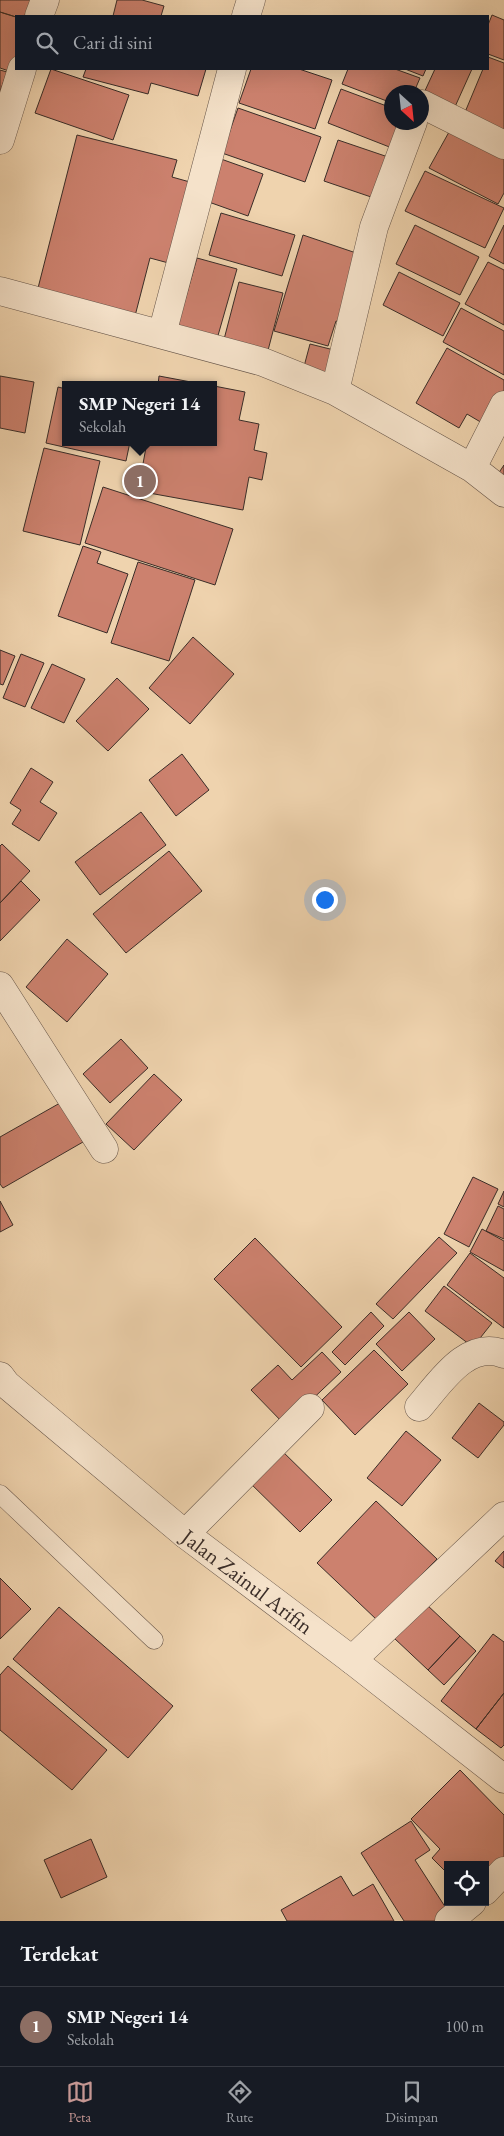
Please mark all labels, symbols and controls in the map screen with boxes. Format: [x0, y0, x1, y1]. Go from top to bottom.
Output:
search box [15, 15, 489, 70]
icon: search [33, 29, 61, 57]
text: Cari di sini [73, 30, 152, 55]
north arrow [384, 85, 429, 130]
popup [62, 381, 217, 446]
text: SMP Negeri 14 [79, 391, 200, 416]
text: Sekolah [79, 416, 126, 437]
pin: 1 [124, 462, 156, 500]
your location [312, 887, 338, 913]
street label: Jalan Zainul Arifin [174, 1521, 319, 1641]
map controls [444, 1861, 489, 1906]
button: locate [444, 1861, 489, 1906]
text: Terdekat [20, 1940, 98, 1967]
text: SMP Negeri 14 [67, 2004, 188, 2029]
text: 1 [32, 2016, 40, 2037]
text: 100 m [445, 2016, 484, 2037]
text: Sekolah [67, 2029, 114, 2050]
tab: Peta [66, 2078, 94, 2126]
tab: Rute [226, 2078, 254, 2126]
tab: Disimpan [385, 2078, 438, 2126]

